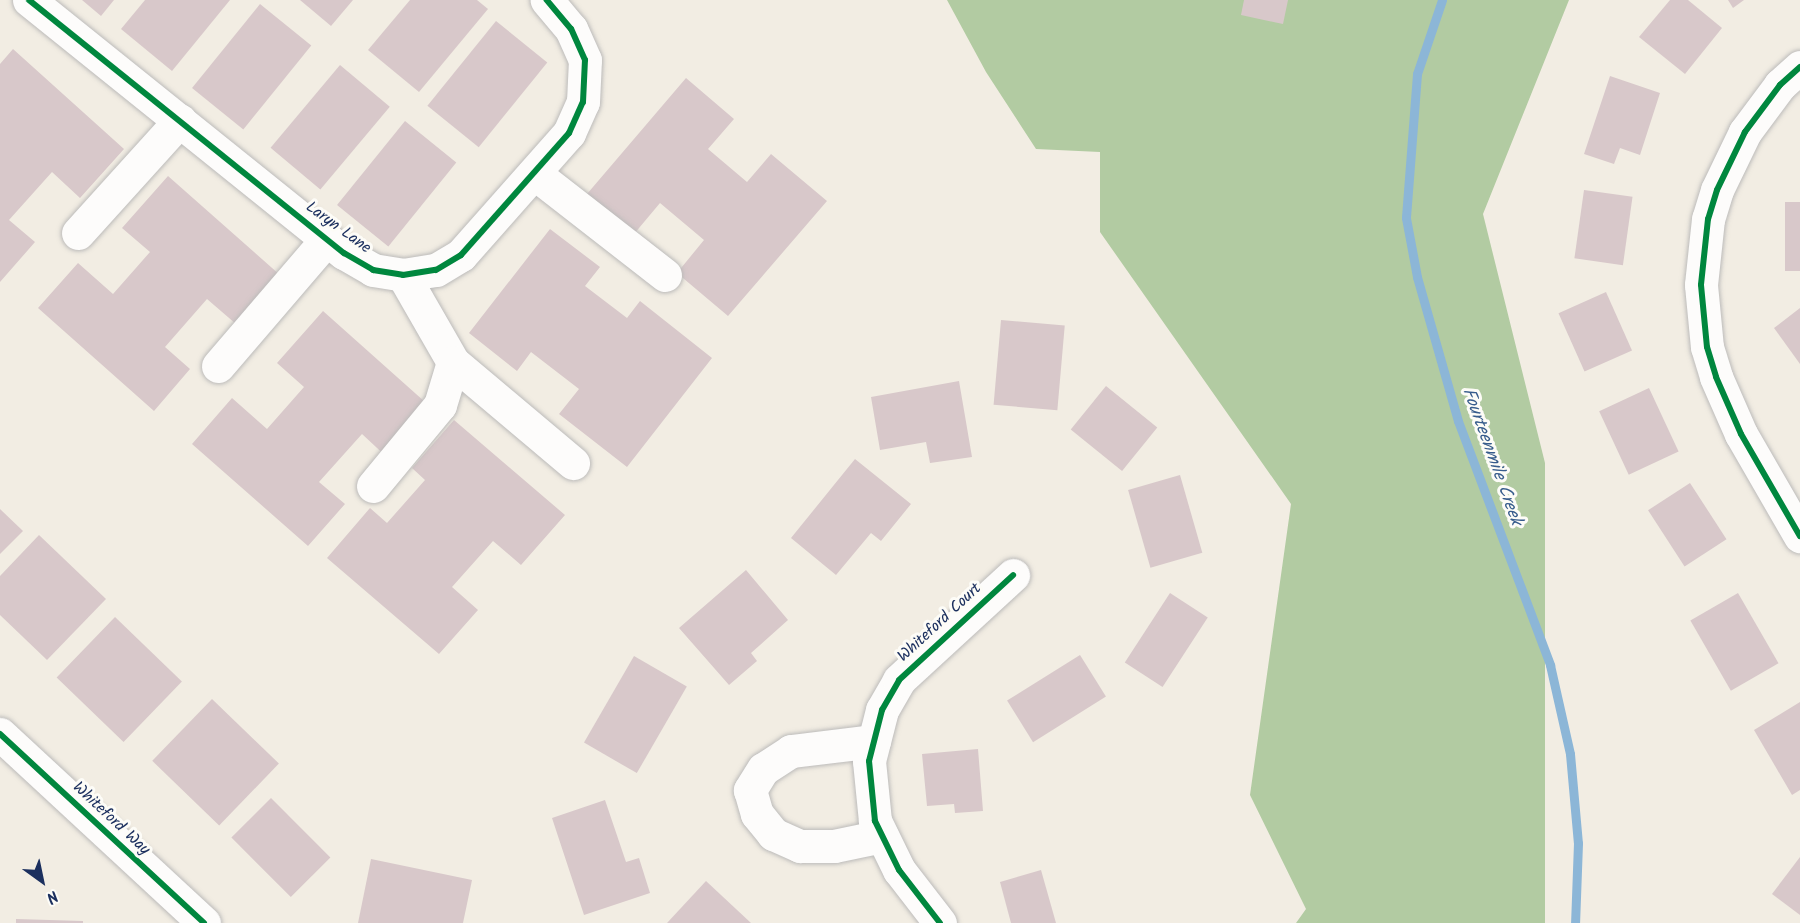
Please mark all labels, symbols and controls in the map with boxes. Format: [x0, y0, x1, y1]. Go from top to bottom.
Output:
street label: Laryn Lane [302, 198, 374, 258]
water label: Fourteenmile Creek [1456, 385, 1526, 529]
street label: Whiteford Court [894, 579, 986, 667]
street label: Whiteford Way [68, 778, 154, 860]
north arrow [12, 851, 72, 911]
text: N [41, 883, 63, 910]

